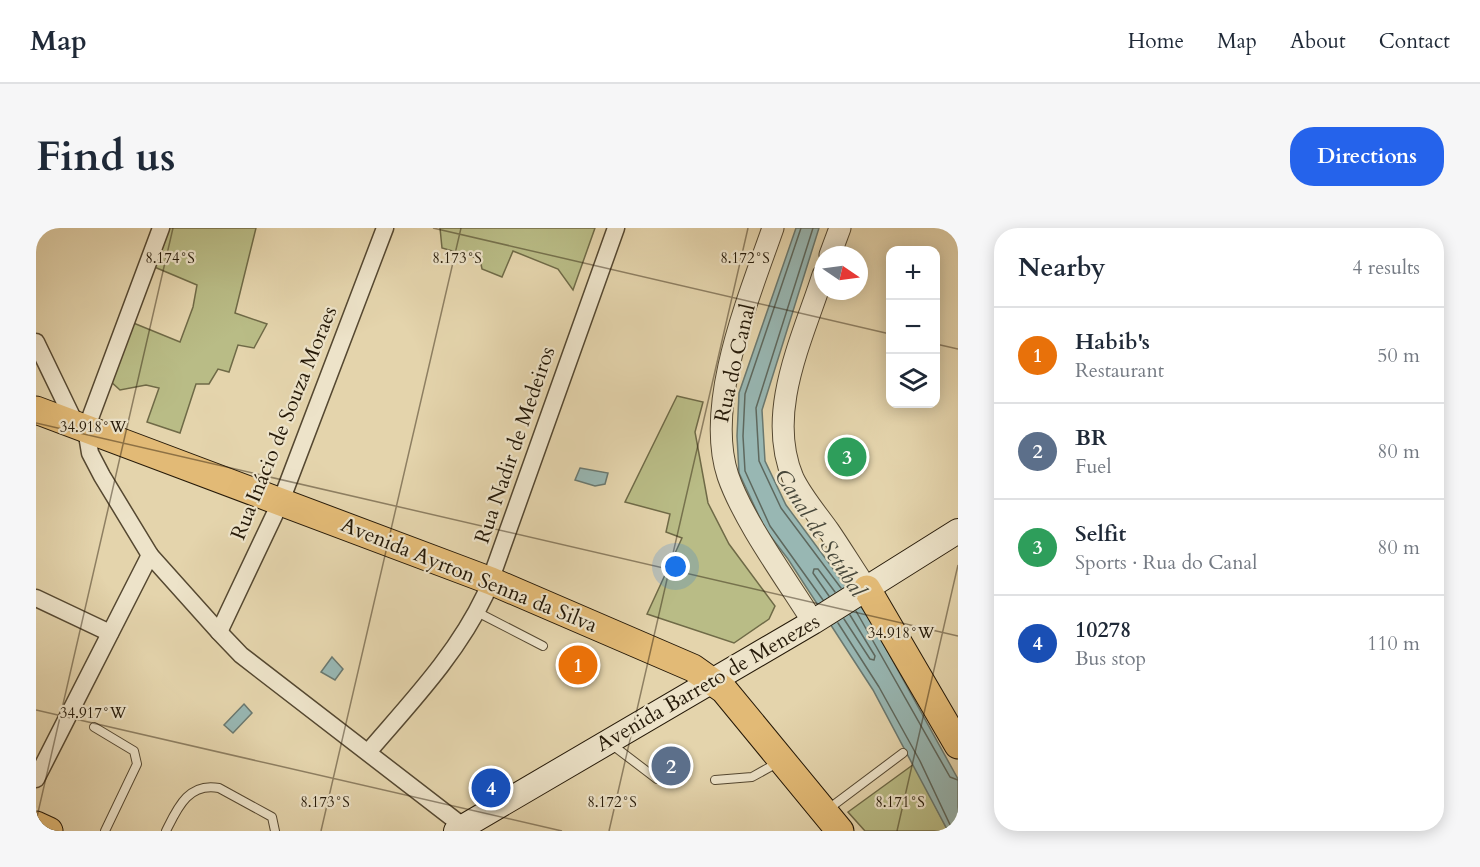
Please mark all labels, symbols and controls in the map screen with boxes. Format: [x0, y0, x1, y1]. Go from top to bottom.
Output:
text: Map [30, 22, 87, 60]
text: Home [1128, 27, 1184, 56]
text: Map [1217, 27, 1257, 56]
text: About [1290, 27, 1346, 56]
text: Contact [1379, 27, 1450, 56]
button: Directions [1290, 127, 1444, 186]
text: Find us [36, 128, 176, 185]
north arrow [814, 246, 868, 300]
map controls [886, 246, 940, 408]
button: + [886, 246, 940, 300]
text: 8.174°S [145, 248, 195, 268]
text: 8.173°S [432, 248, 482, 268]
text: 8.172°S [720, 248, 770, 268]
text: Nearby [1018, 250, 1106, 285]
text: 4 results [1352, 254, 1420, 281]
button: − [886, 300, 940, 354]
street label: Rua do Canal [707, 301, 763, 425]
street label: Rua Inácio de Souza Moraes [224, 302, 344, 544]
text: Habib's [1075, 327, 1150, 357]
text: 1 [1032, 342, 1043, 369]
text: 50 m [1377, 342, 1420, 369]
street label: Rua Nadir de Medeiros [468, 343, 562, 547]
button: layers [886, 354, 940, 408]
text: Restaurant [1075, 357, 1164, 384]
text: 34.918°W [60, 417, 127, 437]
text: BR [1075, 423, 1107, 453]
pin: 3 [828, 434, 866, 480]
text: 2 [1032, 438, 1043, 465]
text: 80 m [1377, 438, 1420, 465]
text: Fuel [1075, 453, 1112, 480]
water label: Canal de Setúbal [767, 463, 873, 604]
street label: Avenida Ayrton Senna da Silva [337, 510, 601, 640]
text: Selfit [1075, 519, 1126, 549]
text: 3 [1032, 534, 1043, 561]
text: 80 m [1377, 534, 1420, 561]
text: Sports · Rua do Canal [1075, 549, 1257, 576]
your location [661, 552, 690, 581]
street label: Avenida Barreto de Menezes [591, 607, 825, 759]
text: 10278 [1075, 615, 1131, 645]
text: 34.918°W [868, 623, 935, 643]
text: 4 [1032, 630, 1043, 657]
text: 110 m [1367, 630, 1420, 657]
pin: 1 [558, 642, 598, 688]
text: Bus stop [1075, 645, 1146, 672]
text: 34.917°W [60, 703, 127, 723]
pin: 2 [652, 744, 690, 788]
pin: 4 [472, 766, 510, 810]
text: 8.173°S [300, 792, 350, 812]
text: 8.172°S [587, 792, 637, 812]
text: 8.171°S [875, 792, 925, 812]

